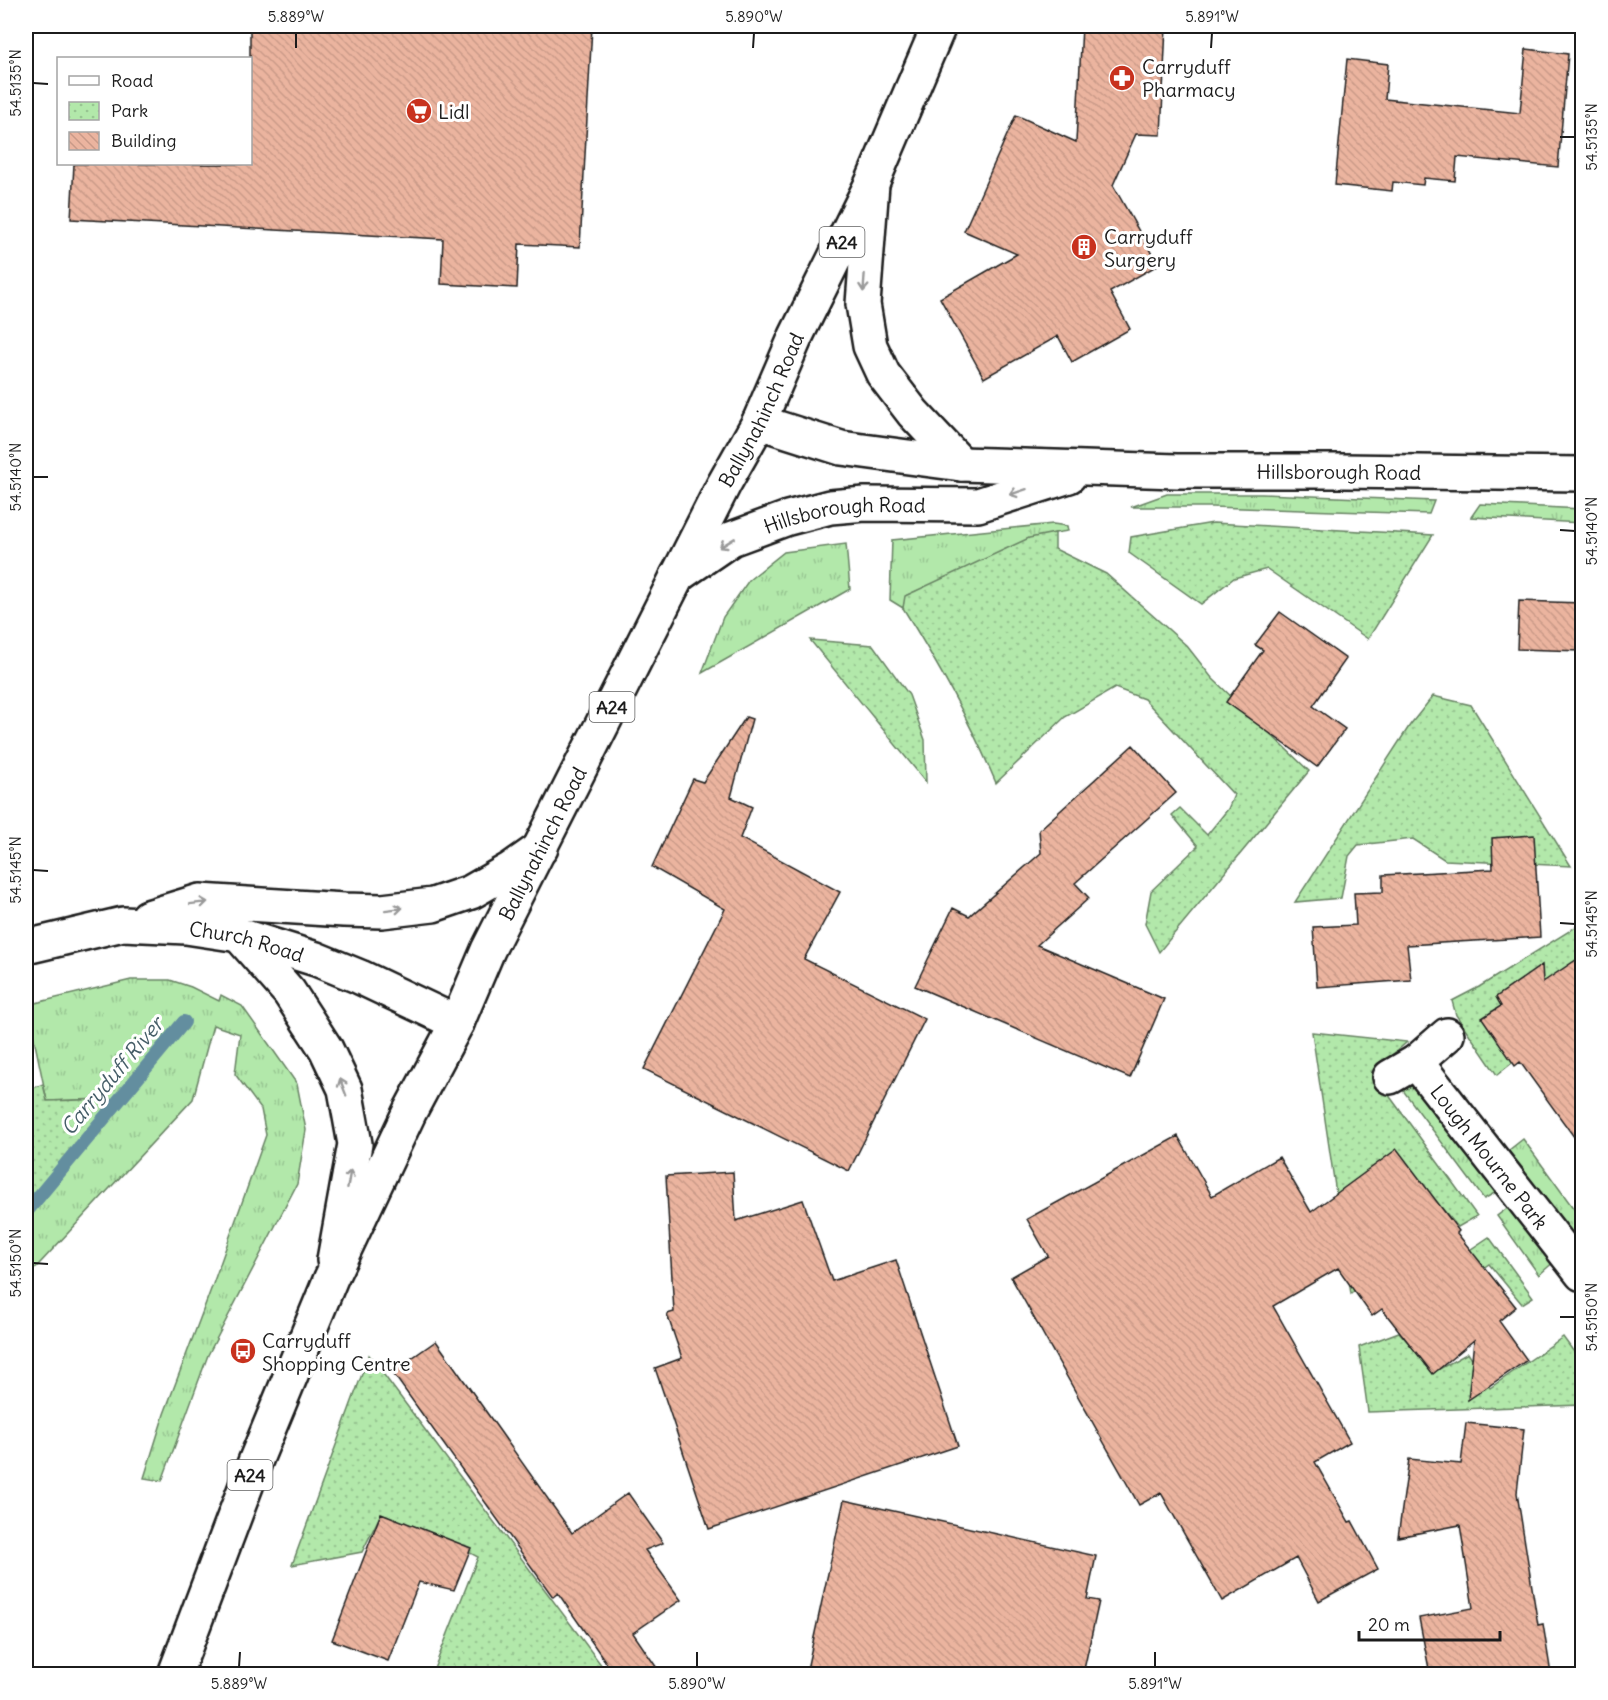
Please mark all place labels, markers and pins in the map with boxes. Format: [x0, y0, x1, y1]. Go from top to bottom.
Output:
place label: Carryduff Pharmacy [1142, 54, 1236, 102]
pharmacy icon: Carryduff Pharmacy [1107, 63, 1137, 93]
supermarket icon: Lidl [404, 96, 434, 126]
place label: Lidl [438, 99, 470, 124]
place label: Carryduff Surgery [1104, 224, 1193, 272]
building icon: Carryduff Surgery [1069, 232, 1099, 262]
place label: Carryduff Shopping Centre [262, 1328, 411, 1376]
bus stop icon: Carryduff Shopping Centre [228, 1336, 258, 1366]

